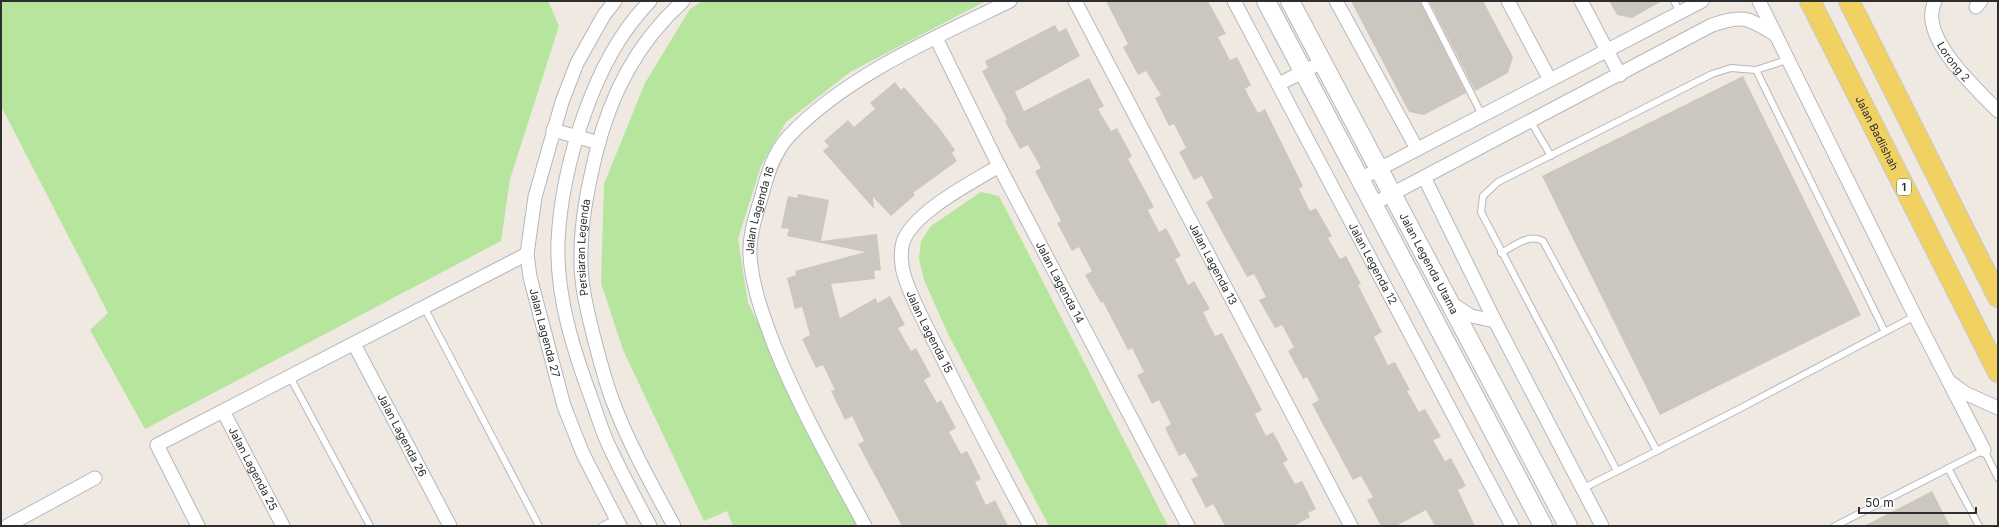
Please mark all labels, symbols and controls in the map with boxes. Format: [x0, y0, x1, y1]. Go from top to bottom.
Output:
street label: Lorong 2 [1934, 39, 1973, 85]
street label: Jalan Badlishah [1852, 94, 1902, 173]
street label: Jalan Lagenda 16 [743, 164, 777, 254]
road number: 1 [1897, 179, 1911, 195]
street label: Persiaran Legenda [574, 198, 593, 297]
street label: Jalan Legenda Utama [1396, 210, 1462, 317]
street label: Jalan Legenda 12 [1346, 220, 1400, 307]
street label: Jalan Lagenda 13 [1186, 221, 1241, 307]
street label: Jalan Lagenda 14 [1033, 239, 1087, 326]
street label: Jalan Lagenda 27 [526, 287, 563, 379]
street label: Jalan Lagenda 15 [903, 288, 956, 376]
street label: Jalan Lagenda 26 [374, 391, 430, 479]
street label: Jalan Lagenda 25 [225, 424, 281, 513]
scale bar [1859, 489, 1976, 515]
text: 50 m [1865, 495, 1894, 510]

